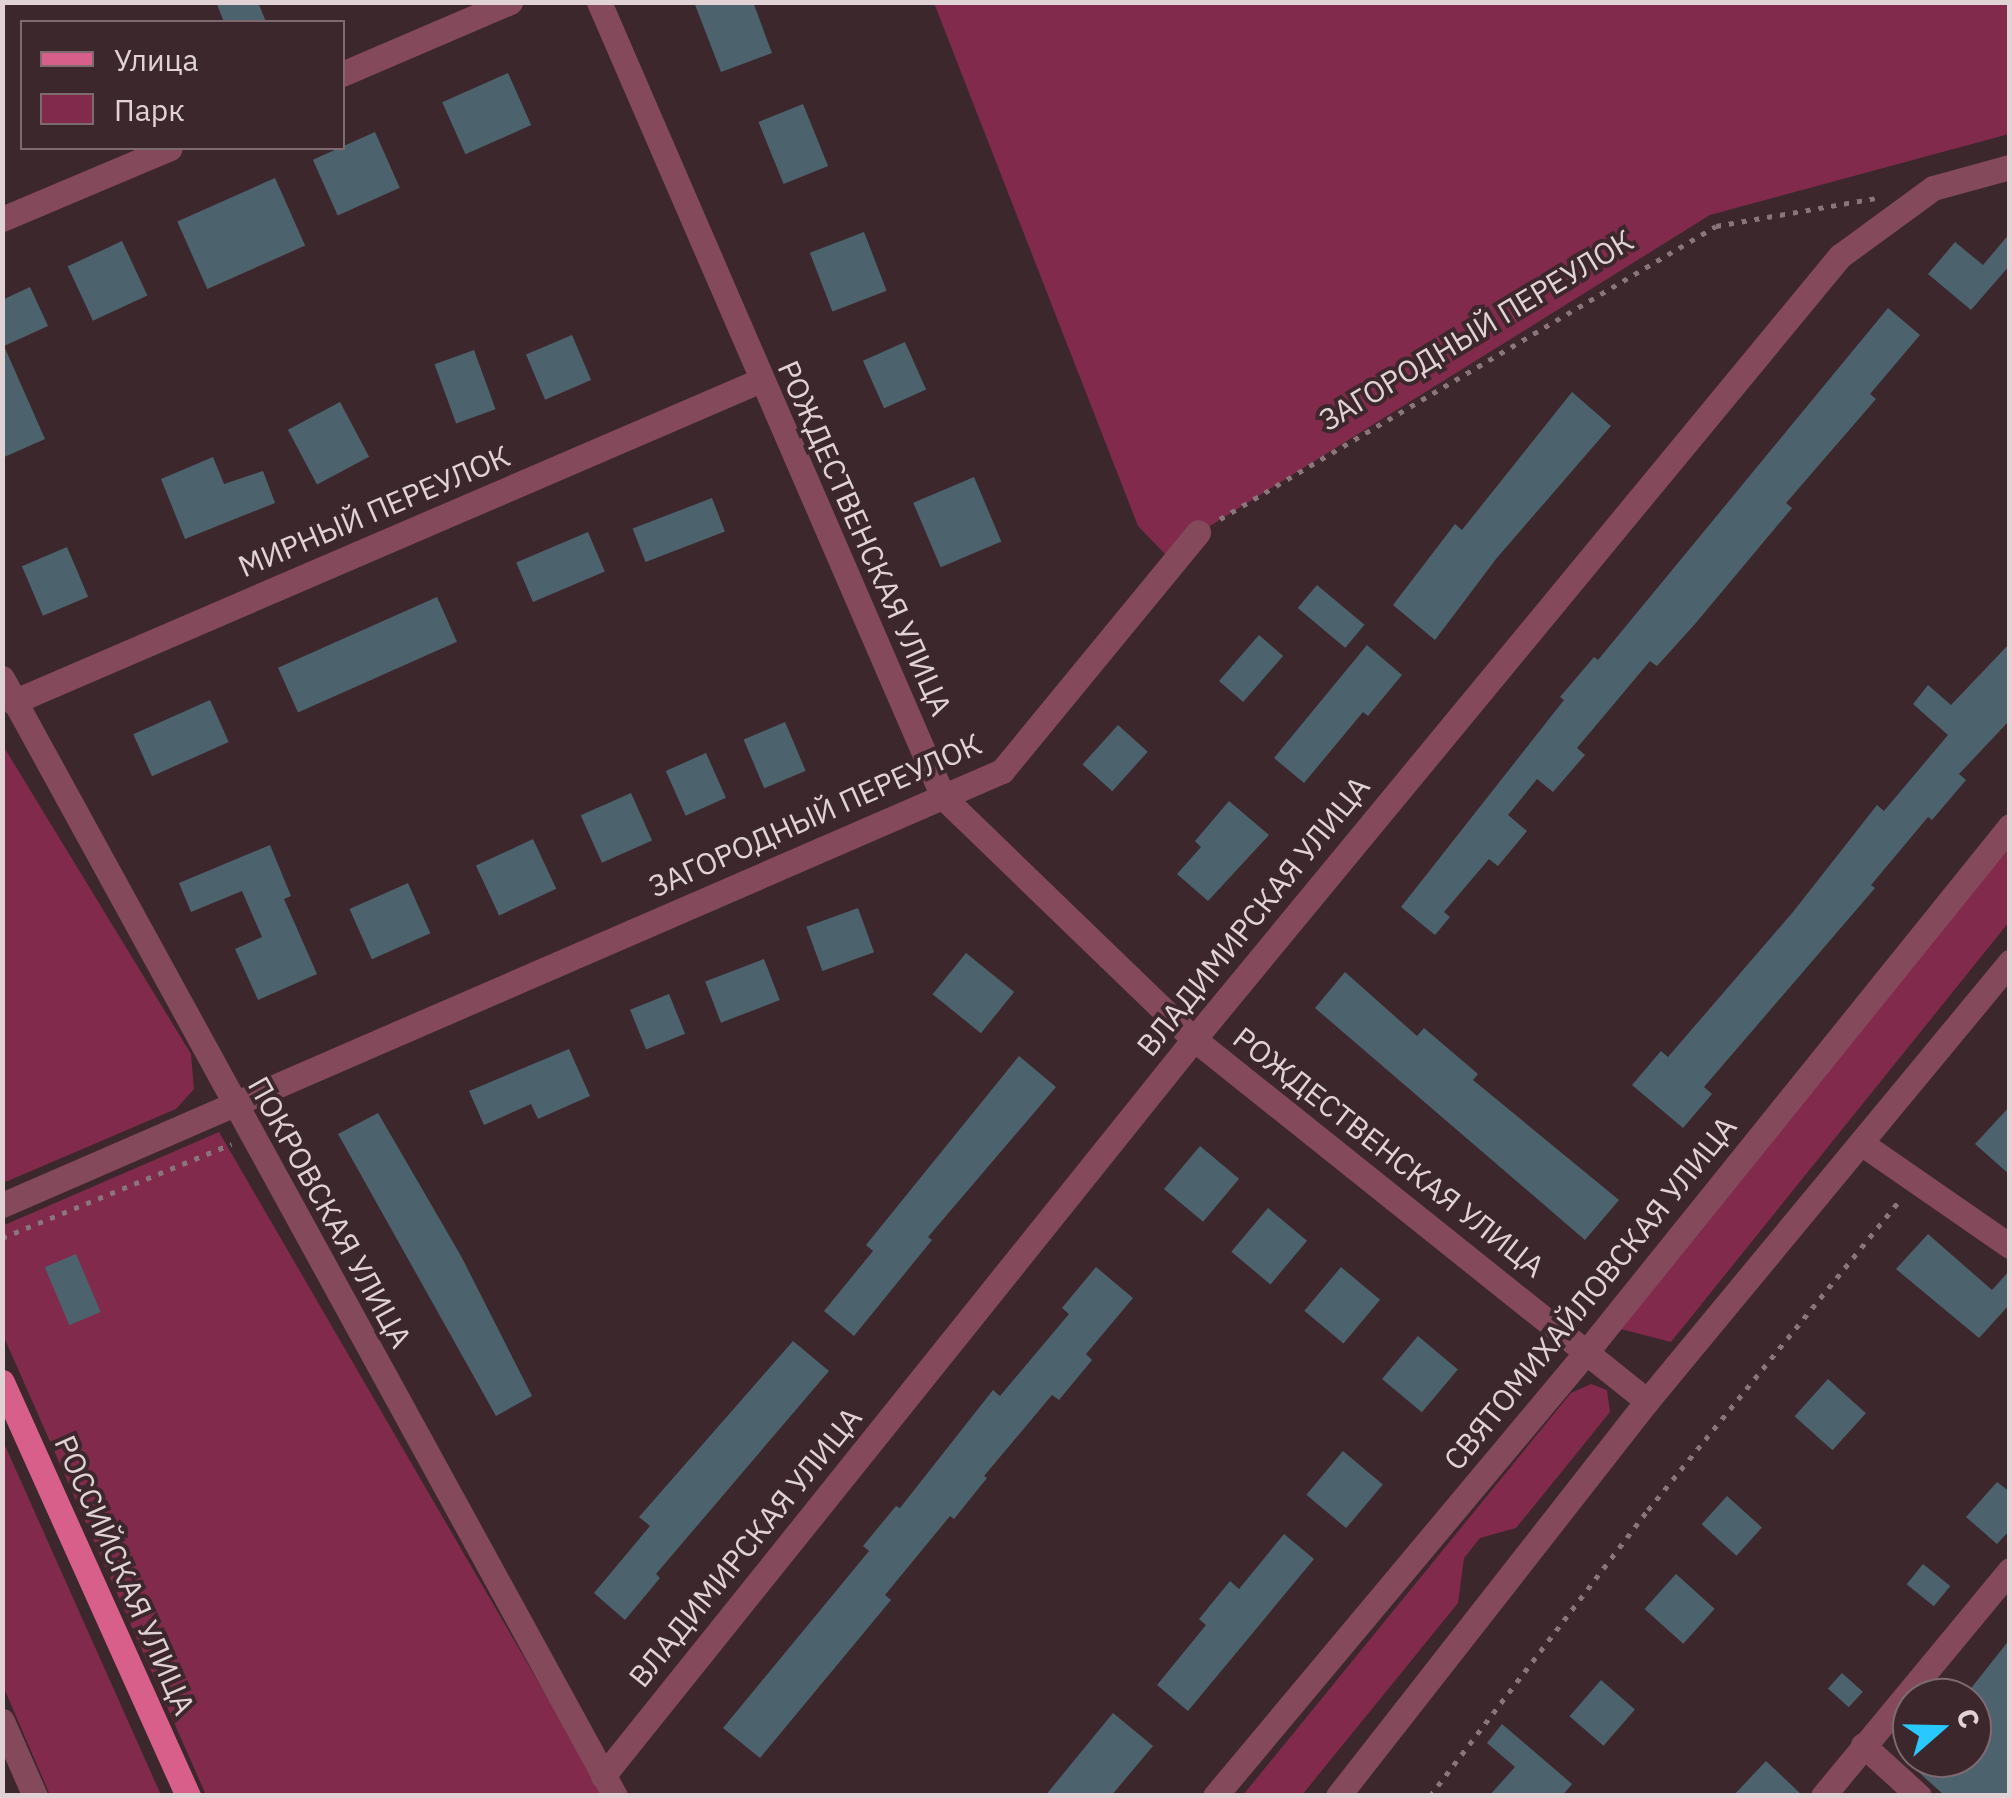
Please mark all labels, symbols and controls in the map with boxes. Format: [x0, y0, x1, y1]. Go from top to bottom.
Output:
legend [20, 20, 345, 150]
text: Улица [114, 40, 199, 79]
text: Парк [114, 90, 185, 129]
street label: ЗАГОРОДНЫЙ ПЕРЕУЛОК [1312, 222, 1640, 438]
street label: РОЖДЕСТВЕНСКАЯ УЛИЦА [770, 355, 960, 721]
street label: МИРНЫЙ ПЕРЕУЛОК [233, 437, 515, 585]
street label: ЗАГОРОДНЫЙ ПЕРЕУЛОК [643, 725, 987, 905]
street label: ВЛАДИМИРСКАЯ УЛИЦА [1129, 769, 1377, 1063]
street label: РОЖДЕСТВЕНСКАЯ УЛИЦА [1226, 1019, 1552, 1285]
street label: ПОКРОВСКАЯ УЛИЦА [241, 1070, 419, 1354]
street label: СВЯТОМИХАЙЛОВСКАЯ УЛИЦА [1436, 1109, 1744, 1477]
street label: ВЛАДИМИРСКАЯ УЛИЦА [621, 1400, 869, 1694]
street label: РОССИЙСКАЯ УЛИЦА [47, 1430, 203, 1720]
north arrow [1892, 1678, 1992, 1778]
text: С [1948, 1703, 1989, 1733]

